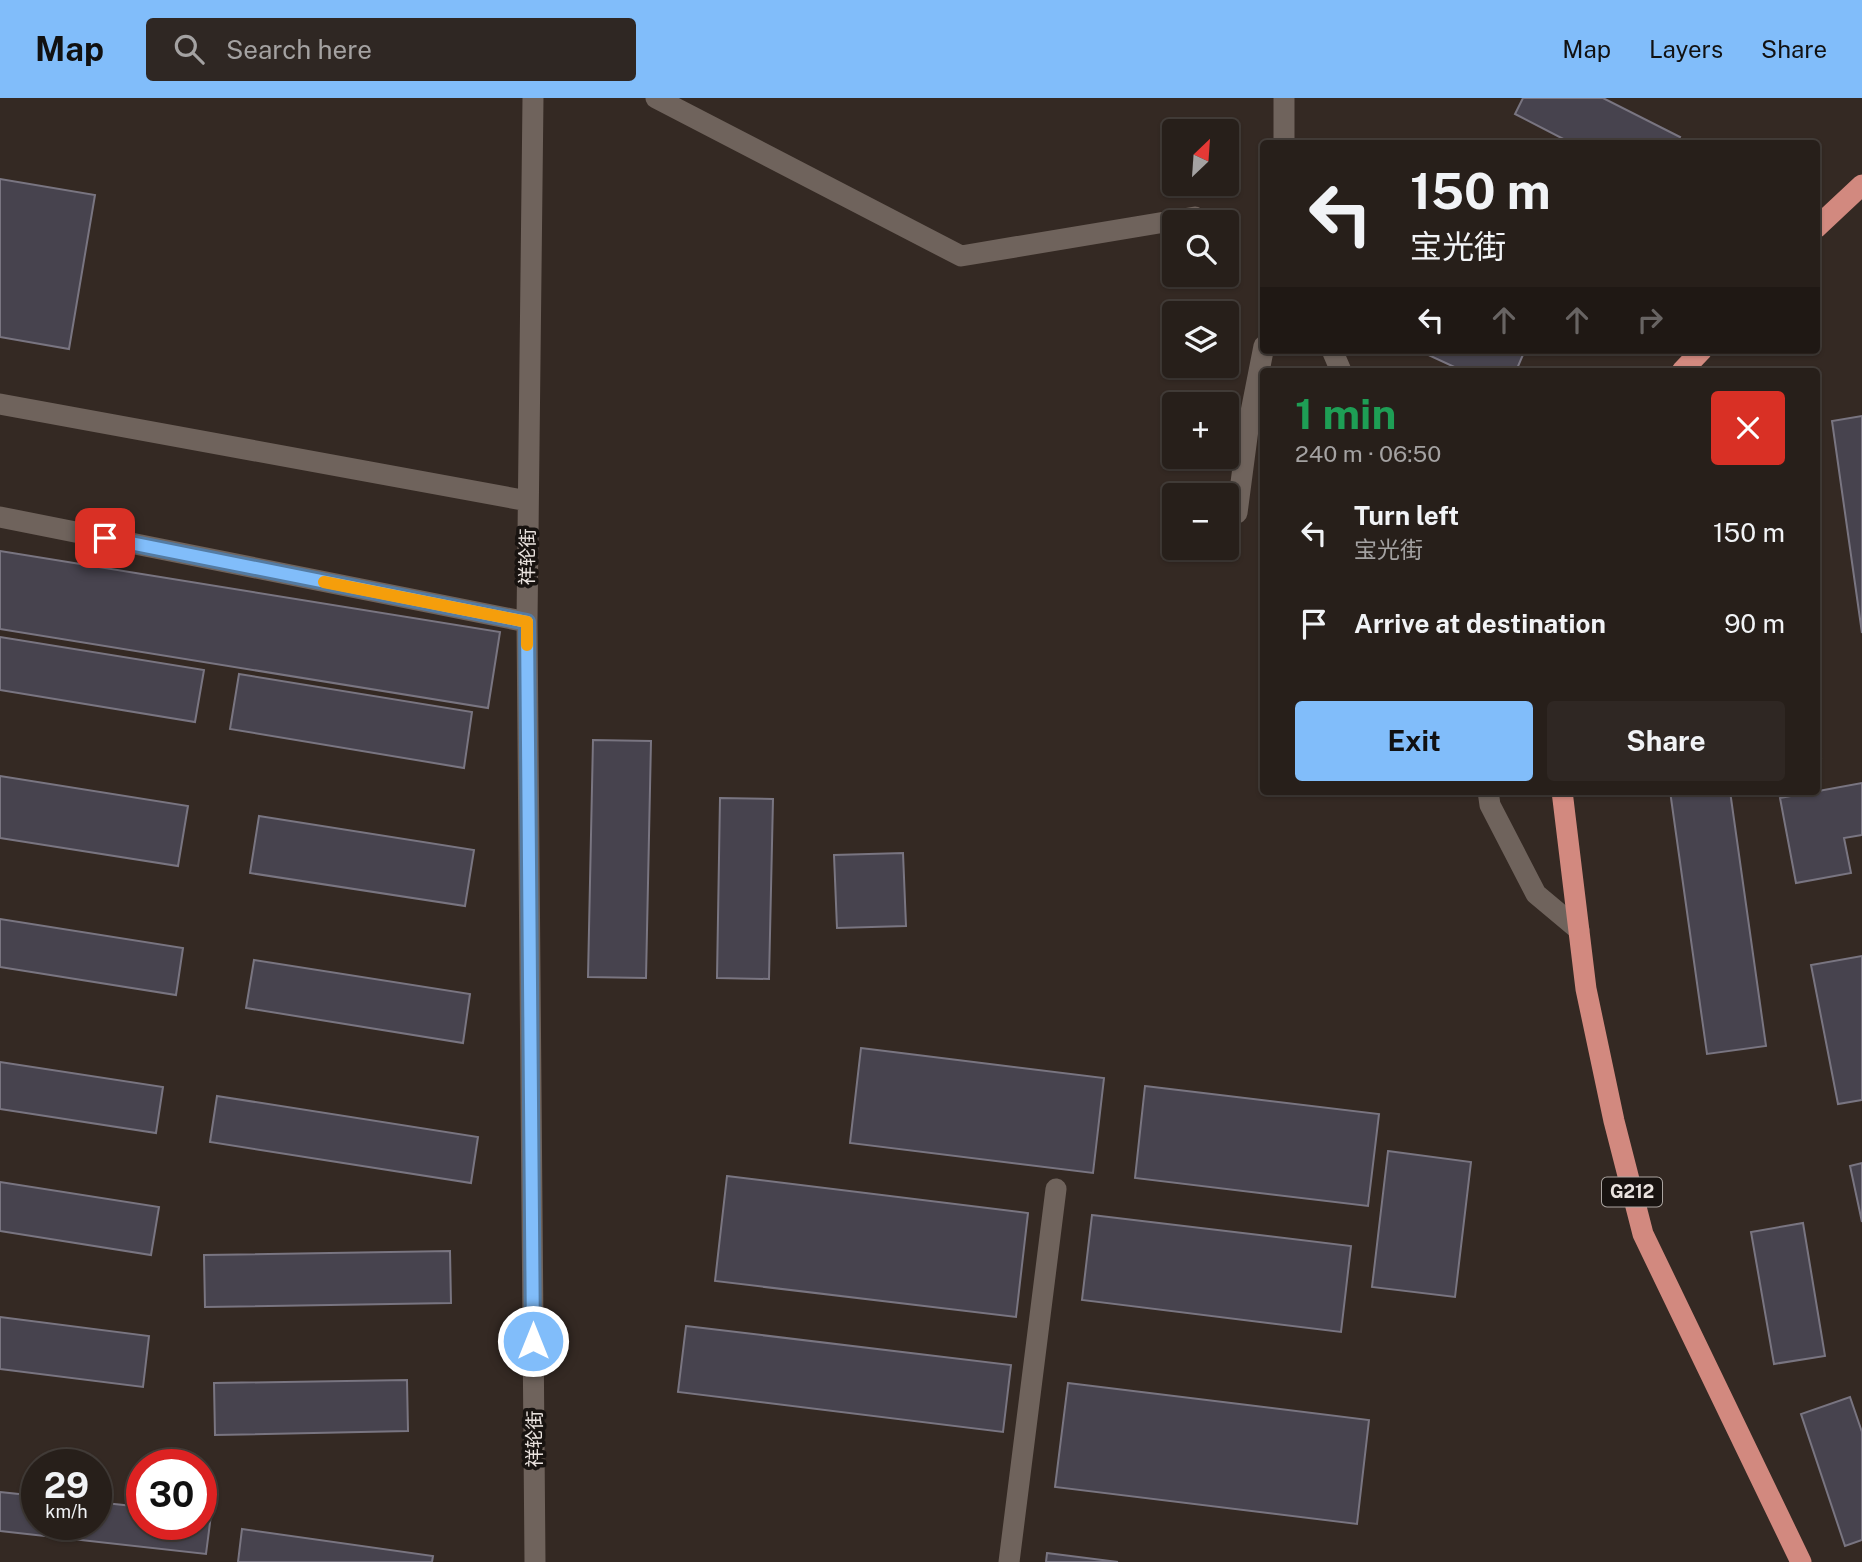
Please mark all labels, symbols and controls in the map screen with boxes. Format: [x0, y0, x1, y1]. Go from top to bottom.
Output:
search box [146, 18, 636, 81]
text: Map [35, 30, 104, 68]
icon: search [170, 30, 208, 68]
text: Search here [226, 34, 372, 65]
text: Map [1562, 35, 1611, 63]
text: Layers [1649, 35, 1723, 63]
text: Share [1761, 35, 1827, 63]
north arrow [1162, 119, 1239, 196]
map controls [1162, 119, 1239, 560]
text: 150 m [1410, 162, 1551, 220]
icon: left [1295, 168, 1386, 259]
button: search [1162, 210, 1239, 287]
text: 宝光街 [1410, 228, 1506, 265]
button: layers [1162, 301, 1239, 378]
icon: left [1412, 301, 1450, 339]
icon: ahead [1485, 301, 1523, 339]
icon: ahead [1558, 301, 1596, 339]
icon: right [1631, 301, 1669, 339]
text: 1 min [1295, 389, 1396, 438]
button: close [1711, 391, 1785, 465]
button: + [1162, 392, 1239, 469]
text: 240 m · 06:50 [1295, 440, 1441, 467]
button: − [1162, 483, 1239, 560]
text: Turn left [1354, 500, 1459, 531]
pin [75, 508, 135, 568]
icon: left [1295, 514, 1333, 552]
text: 150 m [1713, 517, 1785, 548]
icon: arrive [86, 519, 124, 557]
street label: 祥轮街 [516, 528, 538, 586]
text: 宝光街 [1354, 536, 1423, 563]
icon: arrive [1295, 605, 1333, 643]
text: Arrive at destination [1354, 608, 1606, 639]
text: 90 m [1724, 608, 1785, 639]
button: Exit [1295, 701, 1533, 781]
button: Share [1547, 701, 1785, 781]
road number: G212 [1602, 1177, 1662, 1206]
position arrow [496, 1304, 570, 1378]
street label: 祥轮街 [523, 1410, 545, 1468]
speed limit sign: 30 [126, 1449, 217, 1540]
text: 29 [44, 1465, 89, 1506]
text: km/h [45, 1501, 88, 1522]

